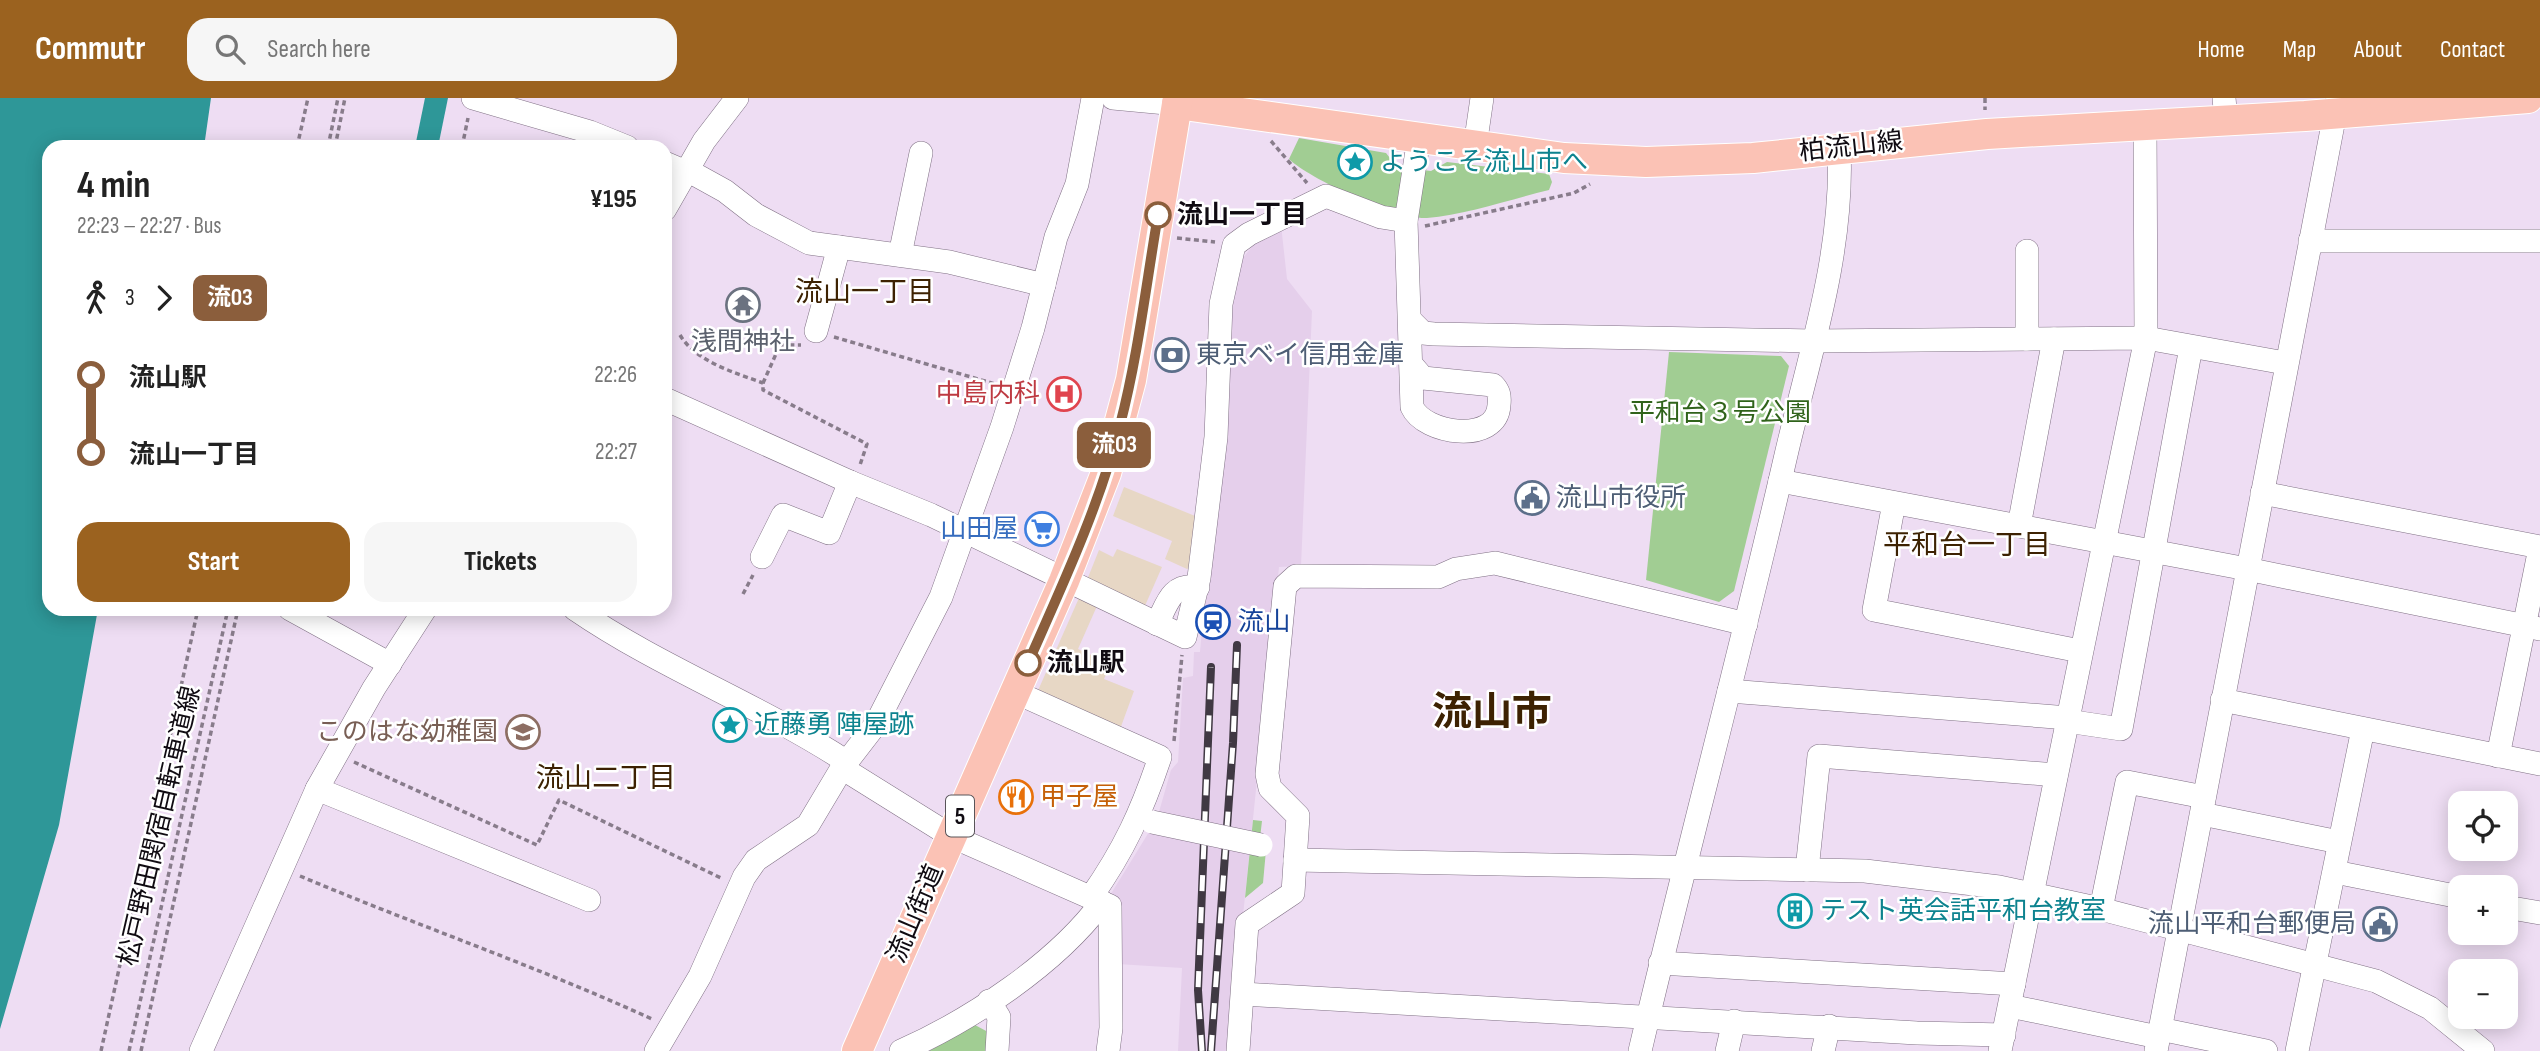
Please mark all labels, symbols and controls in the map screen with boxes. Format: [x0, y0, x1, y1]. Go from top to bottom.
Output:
search box [187, 18, 677, 81]
text: Commutr [35, 29, 145, 69]
icon: search [211, 30, 249, 68]
text: Search here [267, 34, 371, 65]
text: Home [2197, 35, 2245, 64]
text: Map [2283, 35, 2316, 64]
text: About [2354, 35, 2402, 64]
text: Contact [2440, 35, 2505, 64]
street label: 柏流山線 [1798, 126, 1904, 168]
place icon: ようこそ流山市へ [1336, 143, 1374, 181]
place label: ようこそ流山市へ [1380, 147, 1588, 178]
text: 4 min [77, 163, 150, 208]
text: ¥195 [590, 184, 637, 215]
place label: 流山一丁目 [1177, 200, 1307, 231]
marker: 流山一丁目 [1145, 202, 1171, 228]
text: 22:23 – 22:27 · Bus [77, 212, 222, 240]
district label: 流山一丁目 [795, 276, 935, 309]
icon: walk [77, 279, 115, 317]
icon: forward [145, 279, 183, 317]
text: 流03 [207, 283, 253, 312]
text: 3 [125, 284, 135, 312]
temple icon: 浅間神社 [724, 286, 762, 324]
place label: 浅間神社 [691, 327, 795, 358]
bank icon: 東京ベイ信用金庫 [1153, 336, 1191, 374]
place label: 東京ベイ信用金庫 [1196, 340, 1404, 371]
text: 22:26 [594, 361, 637, 389]
text: 流山駅 [129, 363, 207, 394]
hospital icon: 中島内科 [1045, 375, 1083, 413]
place label: 中島内科 [936, 379, 1040, 410]
park label: 平和台３号公園 [1629, 398, 1811, 429]
line badge: 流03 [1074, 422, 1154, 468]
text: 流03 [1091, 430, 1137, 459]
text: 22:27 [595, 438, 637, 466]
text: 流山一丁目 [129, 440, 259, 471]
public building icon: 流山市役所 [1513, 479, 1551, 517]
place label: 流山市役所 [1556, 483, 1686, 514]
supermarket icon: 山田屋 [1023, 510, 1061, 548]
place label: 山田屋 [940, 514, 1018, 545]
button: Start [77, 522, 350, 602]
button: Tickets [364, 522, 637, 602]
district label: 平和台一丁目 [1883, 529, 2051, 562]
station icon: 流山 [1194, 603, 1232, 641]
place label: 流山 [1238, 607, 1290, 638]
place label: 流山駅 [1047, 648, 1125, 679]
marker: 流山駅 [1015, 650, 1041, 676]
street label: 松戸野田関宿自転車道線 [113, 683, 207, 969]
district label: 流山市 [1432, 689, 1552, 737]
place icon: 近藤勇 陣屋跡 [711, 706, 749, 744]
place label: 近藤勇 陣屋跡 [754, 710, 914, 741]
school or university icon: このはな幼稚園 [504, 713, 542, 751]
place label: このはな幼稚園 [316, 717, 498, 748]
district label: 流山二丁目 [536, 762, 676, 795]
restaurant icon: 甲子屋 [997, 778, 1035, 816]
place label: 甲子屋 [1040, 782, 1118, 813]
map controls [2448, 791, 2518, 1029]
button: locate [2448, 791, 2518, 861]
road number: 5 [946, 796, 974, 836]
street label: 流山街道 [881, 860, 951, 968]
button: + [2448, 875, 2518, 945]
building icon: テスト英会話平和台教室 [1776, 892, 1814, 930]
place label: テスト英会話平和台教室 [1820, 896, 2106, 927]
public building icon: 流山平和台郵便局 [2361, 905, 2399, 943]
place label: 流山平和台郵便局 [2148, 909, 2356, 940]
button: − [2448, 959, 2518, 1029]

